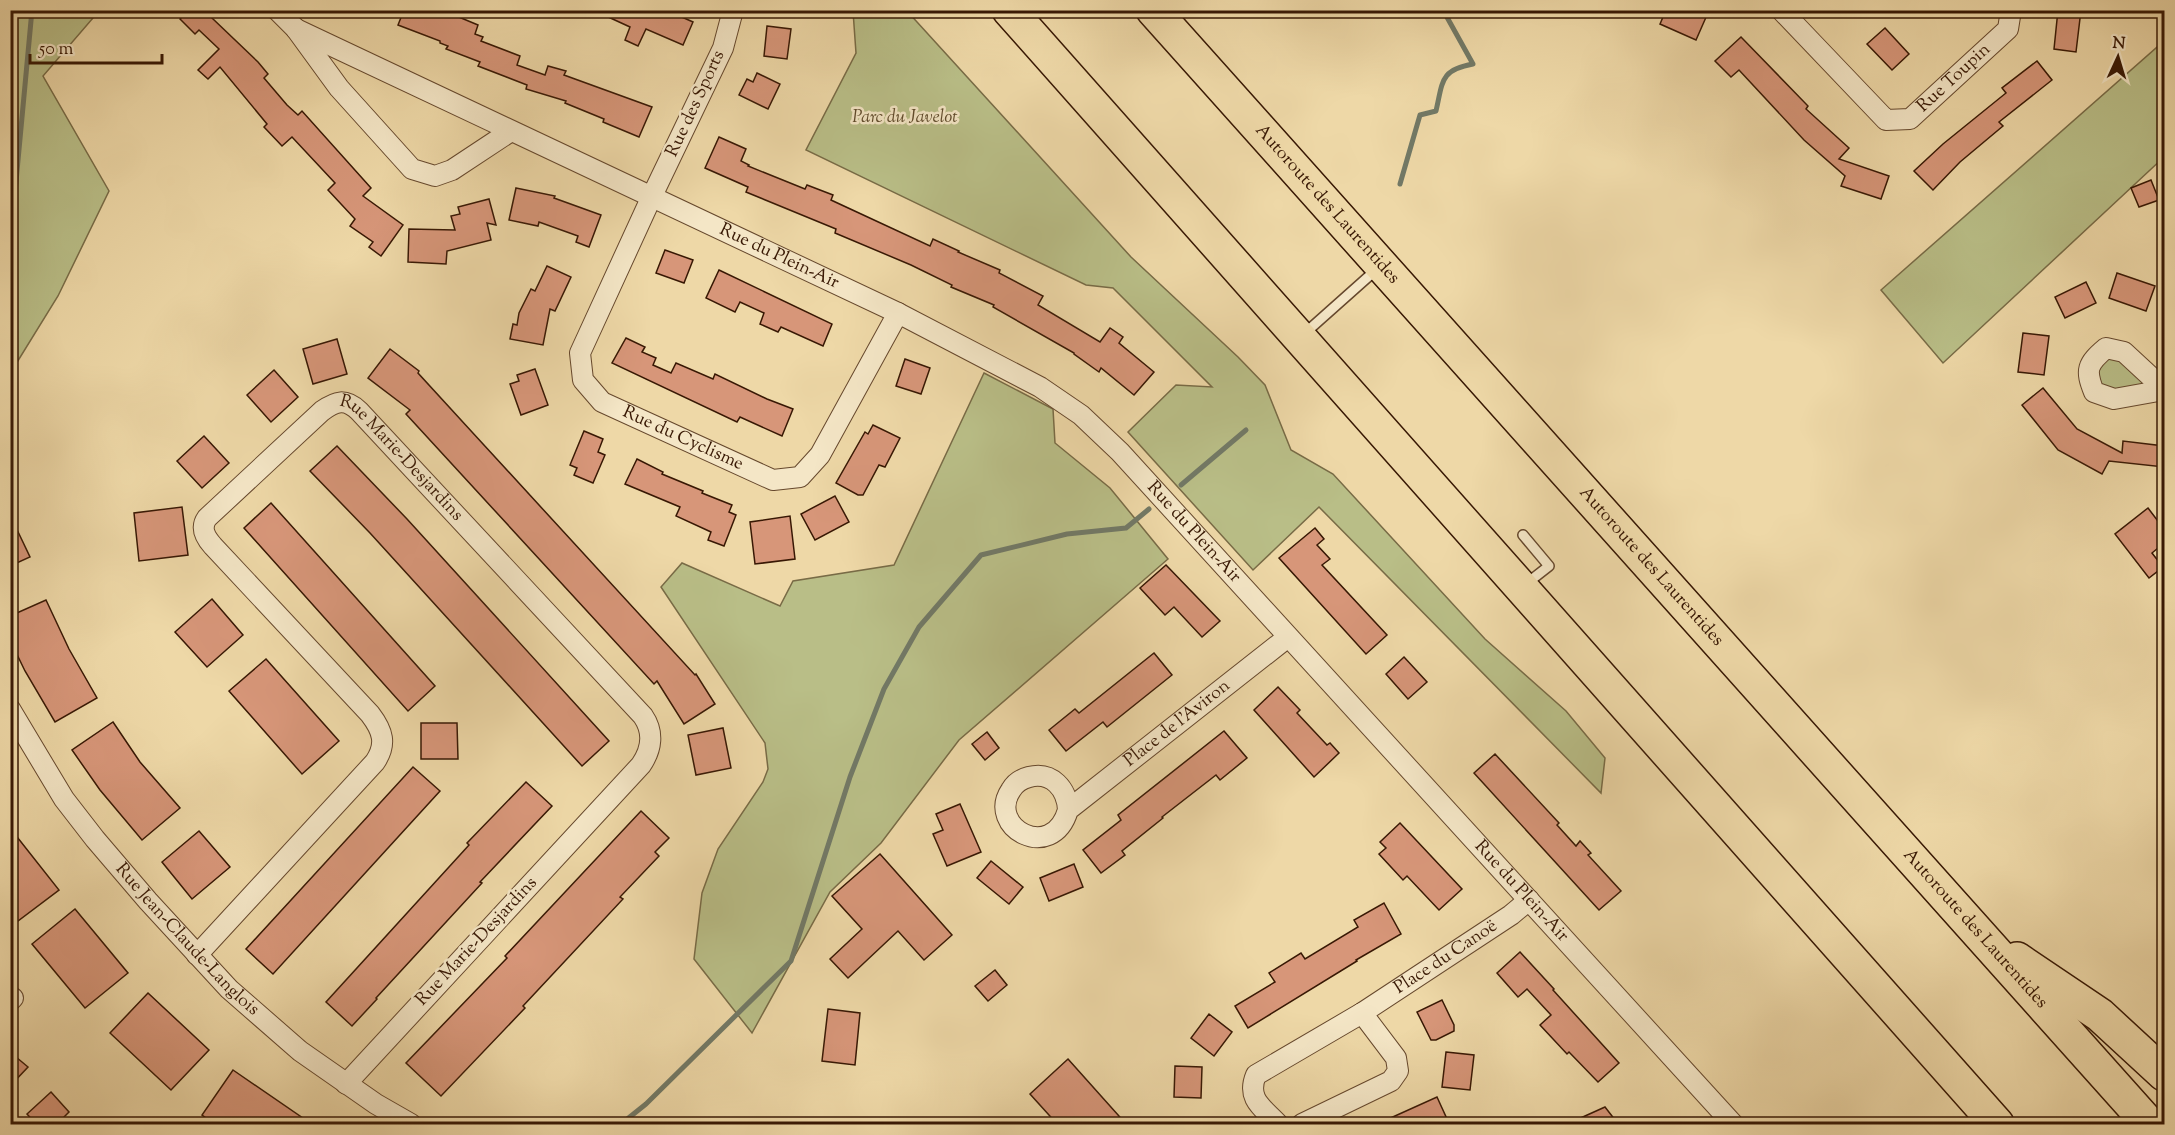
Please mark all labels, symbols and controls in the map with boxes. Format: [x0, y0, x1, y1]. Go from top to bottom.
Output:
scale bar [30, 27, 162, 65]
north arrow [2088, 27, 2148, 87]
text: N [2112, 33, 2126, 56]
text: 50 m [38, 37, 74, 63]
street label: Rue Toupin [1911, 38, 1997, 119]
street label: Rue des Sports [660, 46, 732, 162]
park label: Parc du Javelot [852, 105, 958, 131]
street label: Autoroute des Laurentides [1248, 119, 1406, 290]
street label: Rue du Plein-Air [715, 217, 843, 296]
street label: Rue Marie-Desjardins [337, 389, 469, 528]
street label: Rue du Cyclisme [618, 400, 747, 478]
street label: Rue du Plein-Air [1140, 476, 1247, 589]
street label: Autoroute des Laurentides [1572, 481, 1729, 653]
street label: Place de l'Aviron [1119, 674, 1236, 774]
street label: Rue du Plein-Air [1468, 835, 1574, 948]
street label: Autoroute des Laurentides [1896, 843, 2053, 1015]
street label: Rue Jean-Claude-Langlois [108, 858, 265, 1022]
street label: Rue Marie-Desjardins [410, 872, 544, 1012]
street label: Place du Canoë [1389, 914, 1503, 1001]

